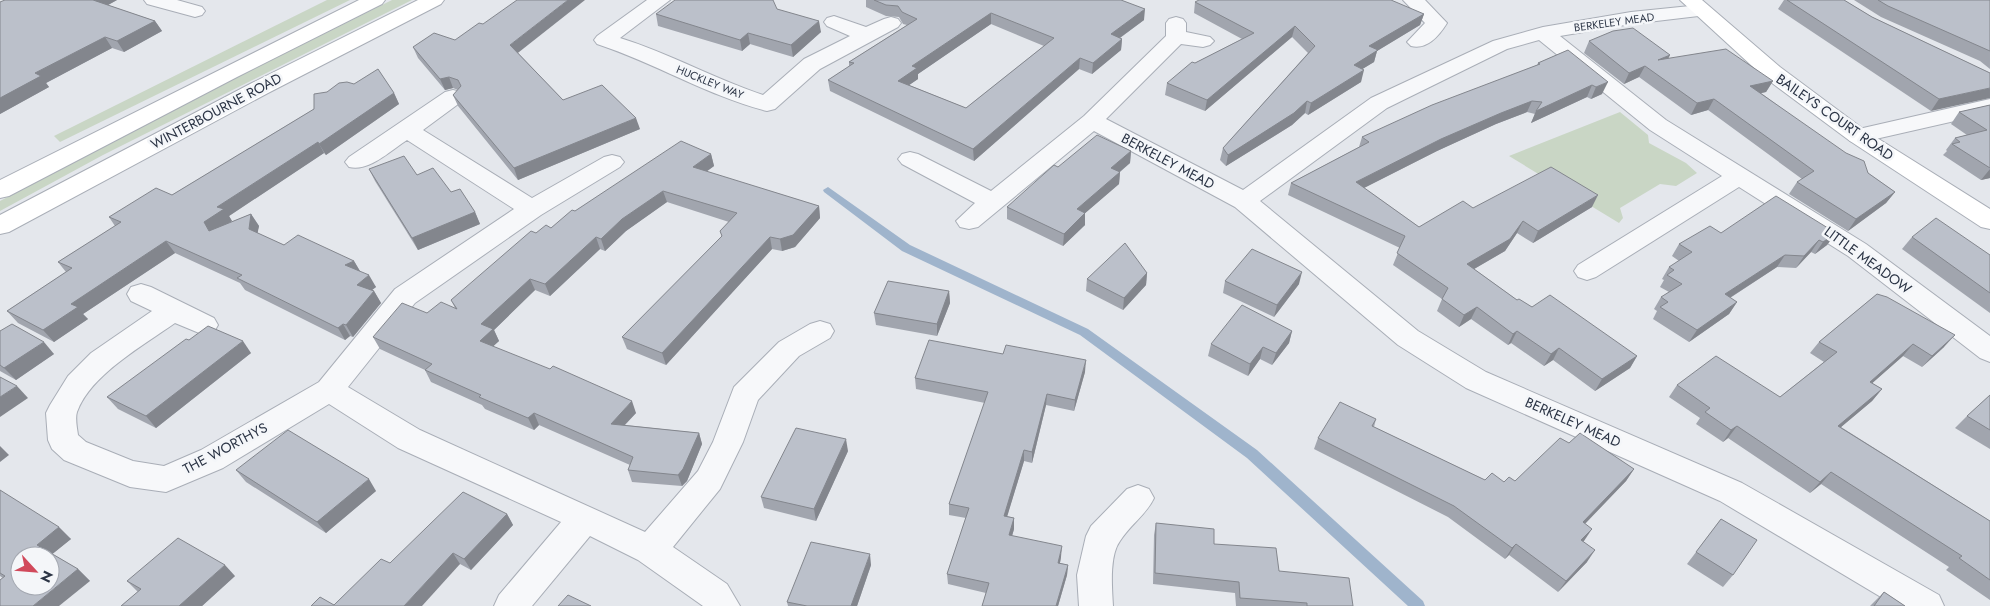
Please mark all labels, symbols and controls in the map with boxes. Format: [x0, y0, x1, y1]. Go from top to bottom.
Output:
street label: BERKELEY MEAD [1573, 8, 1656, 36]
street label: HUCKLEY WAY [674, 61, 747, 103]
street label: WINTERBOURNE ROAD [147, 68, 285, 154]
street label: BAILEYS COURT ROAD [1772, 69, 1898, 165]
street label: BERKELEY MEAD [1118, 128, 1218, 194]
street label: LITTLE MEADOW [1820, 221, 1916, 299]
street label: BERKELEY MEAD [1522, 392, 1624, 452]
street label: THE WORTHYS [179, 417, 271, 479]
north arrow [10, 546, 60, 596]
text: N [35, 567, 58, 586]

